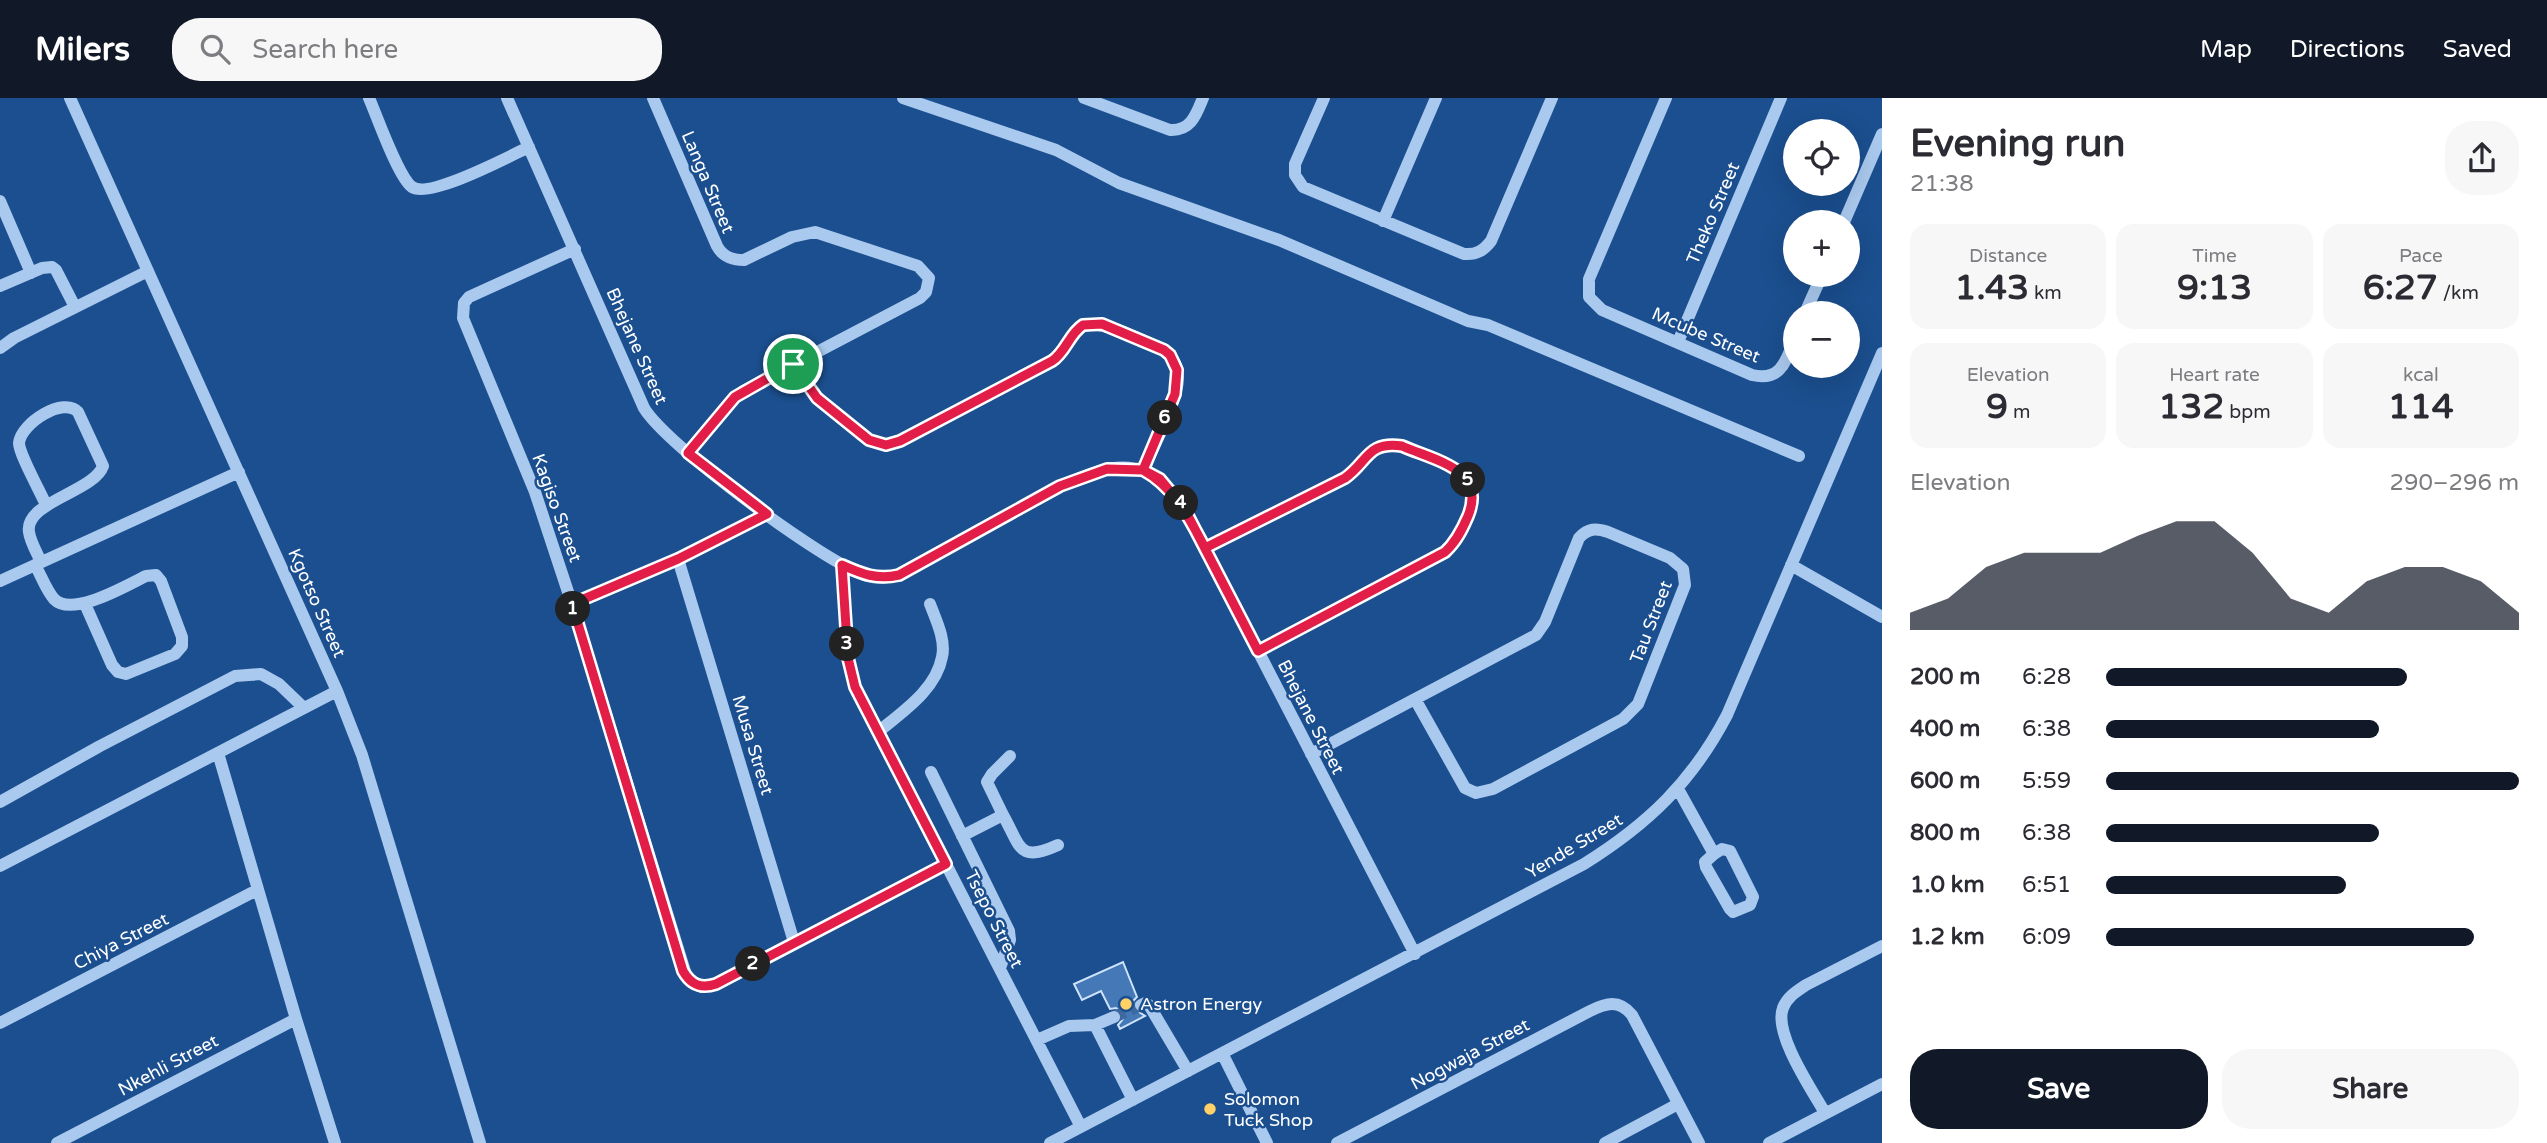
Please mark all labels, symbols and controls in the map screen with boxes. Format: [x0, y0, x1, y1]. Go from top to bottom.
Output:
search box [172, 18, 662, 81]
text: Milers [35, 30, 130, 69]
icon: search [196, 30, 234, 68]
text: Search here [252, 34, 398, 65]
text: Map [2200, 35, 2252, 64]
text: Directions [2290, 35, 2405, 64]
text: Saved [2443, 35, 2512, 64]
map controls [1783, 119, 1860, 378]
button: locate [1783, 119, 1860, 196]
text: Evening run [1910, 121, 2125, 167]
button: share [2445, 121, 2519, 195]
street label: Langa Street [677, 128, 739, 237]
street label: Theko Street [1682, 159, 1744, 267]
text: 21:38 [1910, 170, 1974, 198]
button: + [1783, 210, 1860, 287]
text: Distance [1969, 245, 2047, 267]
text: Time [2192, 245, 2237, 267]
text: Pace [2399, 245, 2443, 267]
text: 1.43 [1955, 267, 2029, 309]
text: 9:13 [2177, 267, 2252, 309]
text: 6:27 [2363, 267, 2438, 309]
text: km [2029, 282, 2062, 304]
text: /km [2438, 282, 2479, 304]
street label: Bhejane Street [601, 284, 673, 408]
button: − [1783, 301, 1860, 378]
street label: Mcube Street [1649, 302, 1764, 368]
pin [763, 334, 823, 394]
icon: arrive [774, 345, 812, 383]
text: Elevation [1967, 364, 2050, 386]
text: Heart rate [2169, 364, 2260, 386]
text: kcal [2403, 364, 2439, 386]
text: 9 [1986, 386, 2008, 428]
text: 132 [2158, 386, 2224, 428]
text: 114 [2388, 386, 2454, 428]
pin: 6 [1148, 400, 1182, 436]
text: m [2008, 401, 2030, 423]
text: bpm [2224, 401, 2271, 423]
text: 6 [1159, 406, 1170, 428]
street label: Kagiso Street [527, 451, 587, 565]
pin: 5 [1450, 462, 1486, 498]
text: 5 [1462, 468, 1473, 490]
text: Elevation [1910, 469, 2011, 497]
text: 290–296 m [2390, 469, 2519, 497]
pin: 4 [1164, 486, 1198, 520]
text: 4 [1175, 491, 1186, 513]
street label: Kgotso Street [283, 545, 351, 661]
street label: Tau Street [1625, 577, 1677, 666]
pin: 1 [556, 592, 590, 626]
text: 1 [567, 597, 578, 619]
pin: 3 [830, 626, 864, 662]
text: 3 [841, 632, 852, 654]
street label: Bhejane Street [1273, 656, 1349, 778]
text: 200 m [1910, 663, 1980, 691]
text: 6:28 [2022, 663, 2071, 691]
street label: Musa Street [727, 693, 779, 798]
text: 400 m [1910, 715, 1980, 743]
text: 6:38 [2022, 715, 2071, 743]
text: 600 m [1910, 767, 1980, 795]
text: 5:59 [2022, 767, 2071, 795]
street label: Yende Street [1522, 808, 1626, 883]
text: 800 m [1910, 819, 1980, 847]
text: 6:38 [2022, 819, 2071, 847]
street label: Tsepo Street [960, 866, 1028, 972]
text: 1.0 km [1910, 871, 1985, 899]
text: 6:51 [2022, 871, 2071, 899]
street label: Chiya Street [70, 908, 172, 974]
text: 1.2 km [1910, 923, 1985, 951]
text: 6:09 [2022, 923, 2071, 951]
pin: 2 [736, 946, 770, 982]
text: 2 [747, 952, 758, 974]
place label: Astron Energy [1140, 993, 1263, 1015]
marker: Astron Energy [1118, 996, 1134, 1012]
street label: Nogwaja Street [1407, 1013, 1533, 1095]
street label: Nkehli Street [114, 1029, 222, 1101]
button: Save [1910, 1049, 2208, 1129]
button: Share [2222, 1049, 2519, 1129]
place label: Solomon Tuck Shop [1224, 1088, 1313, 1131]
marker: Solomon Tuck Shop [1202, 1101, 1218, 1117]

